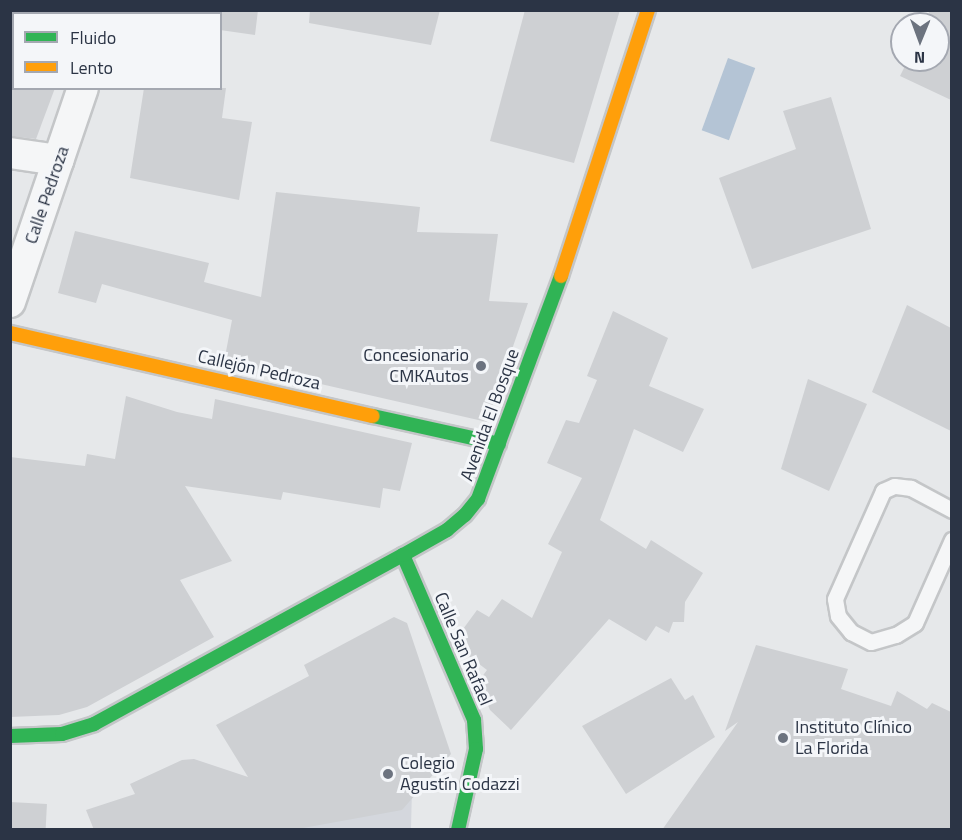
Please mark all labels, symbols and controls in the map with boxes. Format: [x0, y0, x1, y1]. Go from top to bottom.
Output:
legend [12, 12, 222, 90]
north arrow [890, 12, 950, 72]
text: Fluido [70, 24, 116, 51]
text: N [914, 46, 925, 70]
text: Lento [70, 54, 113, 81]
street label: Calle Pedroza [20, 143, 74, 247]
street label: Callejón Pedroza [196, 345, 322, 395]
place label: Concesionario CMKAutos [363, 345, 469, 388]
street label: Avenida El Bosque [456, 346, 524, 484]
marker: Concesionario CMKAutos [474, 359, 488, 373]
street label: Calle San Rafael [429, 589, 497, 709]
place label: Instituto Clínico La Florida [795, 717, 912, 760]
marker: Instituto Clínico La Florida [776, 731, 790, 745]
place label: Colegio Agustín Codazzi [400, 753, 520, 795]
marker: Colegio Agustín Codazzi [381, 767, 395, 781]

